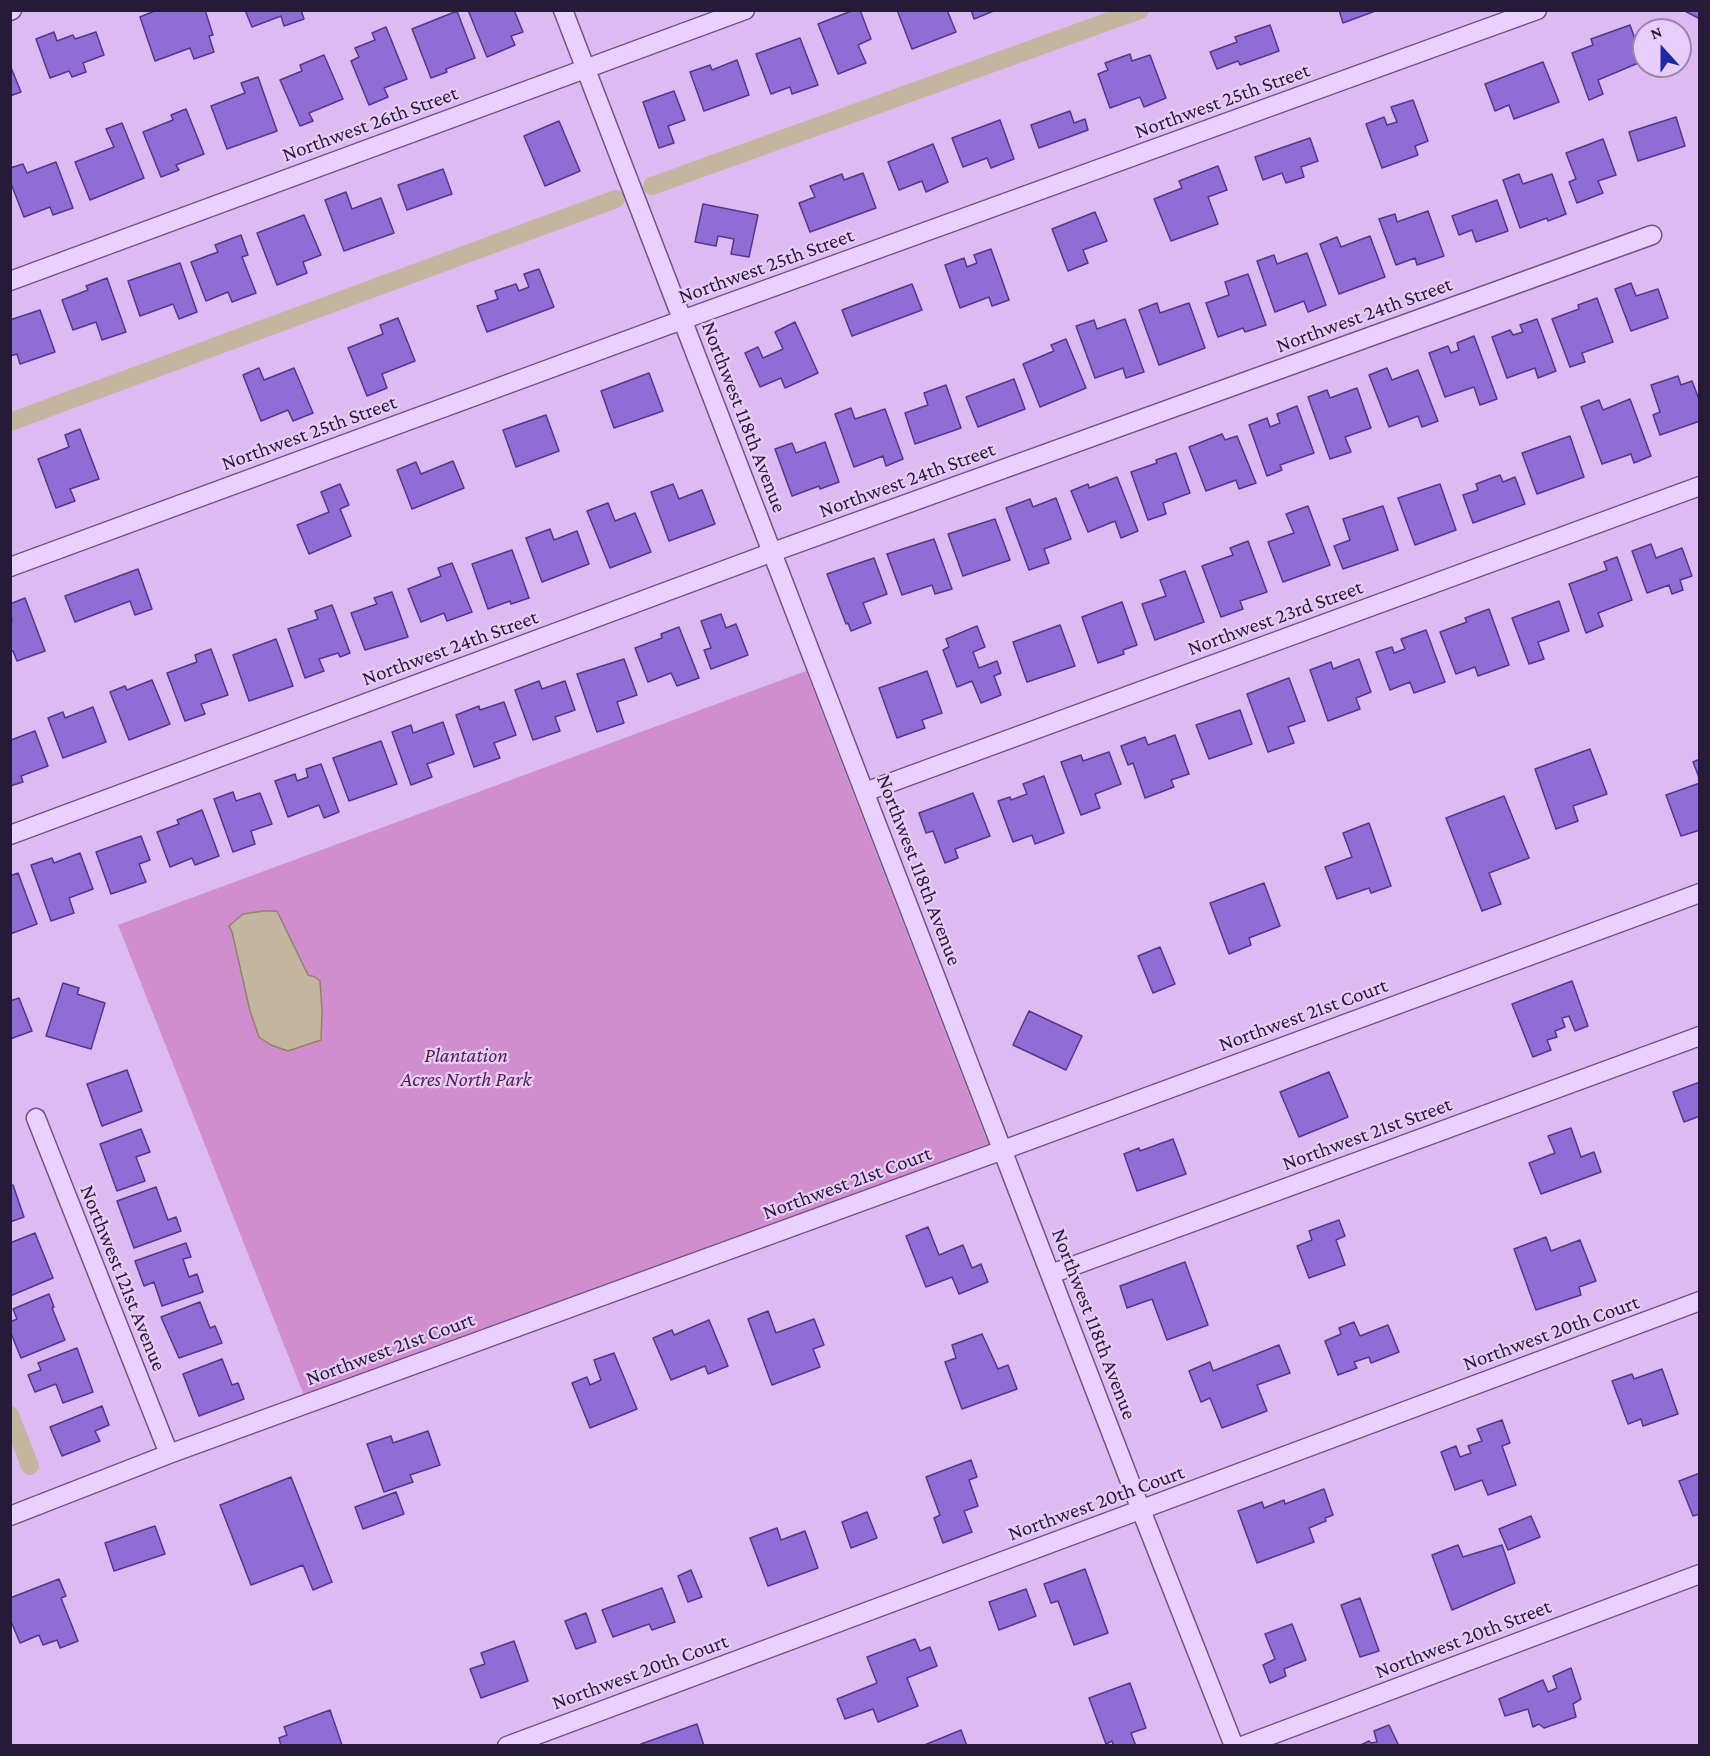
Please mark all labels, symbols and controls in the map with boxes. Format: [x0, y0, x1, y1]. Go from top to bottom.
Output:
north arrow [1632, 18, 1692, 78]
text: N [1648, 23, 1664, 42]
street label: Northwest 25th Street [1131, 58, 1313, 144]
street label: Northwest 26th Street [279, 80, 461, 168]
street label: Northwest 25th Street [675, 223, 857, 309]
street label: Northwest 24th Street [1273, 271, 1455, 359]
street label: Northwest 118th Avenue [696, 318, 792, 516]
street label: Northwest 25th Street [218, 390, 400, 476]
street label: Northwest 24th Street [816, 436, 998, 524]
street label: Northwest 23rd Street [1184, 575, 1366, 661]
street label: Northwest 24th Street [359, 604, 541, 692]
street label: Northwest 118th Avenue [871, 771, 967, 969]
street label: Northwest 21st Court [1215, 973, 1391, 1057]
park label: Plantation Acres North Park [400, 1043, 532, 1093]
street label: Northwest 21st Street [1279, 1092, 1455, 1176]
street label: Northwest 21st Court [759, 1141, 935, 1225]
street label: Northwest 121st Avenue [74, 1181, 172, 1375]
street label: Northwest 118th Avenue [1046, 1225, 1142, 1423]
street label: Northwest 20th Court [1459, 1289, 1643, 1377]
street label: Northwest 21st Court [302, 1307, 478, 1391]
street label: Northwest 20th Court [1004, 1459, 1188, 1547]
street label: Northwest 20th Street [1371, 1594, 1555, 1684]
street label: Northwest 20th Court [548, 1628, 732, 1716]

